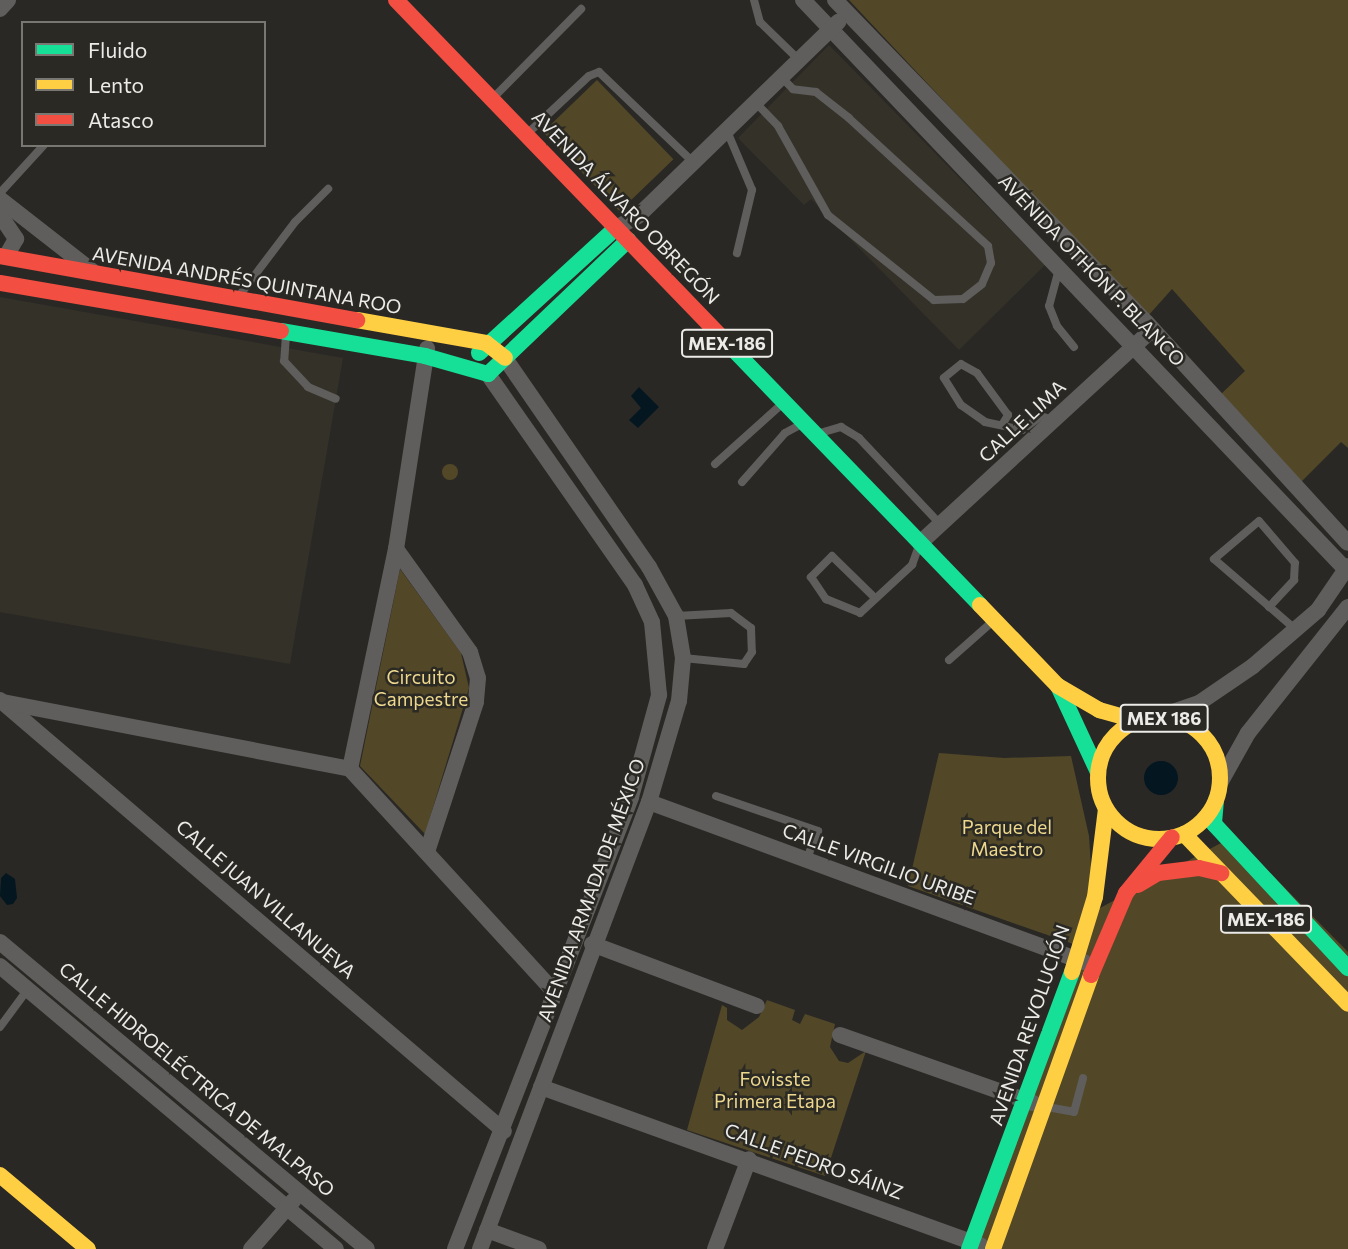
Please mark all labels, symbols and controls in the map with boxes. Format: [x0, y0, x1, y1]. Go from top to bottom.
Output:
legend [21, 21, 266, 147]
text: Fluido [88, 37, 147, 62]
text: Lento [88, 72, 144, 97]
street label: AVENIDA ÁLVARO OBREGÓN [527, 105, 725, 309]
text: Atasco [88, 107, 154, 132]
street label: AVENIDA OTHÓN P. BLANCO [994, 169, 1190, 371]
street label: AVENIDA ANDRÉS QUINTANA ROO [91, 242, 403, 318]
road number: MEX-186 [680, 328, 774, 358]
street label: CALLE LIMA [974, 375, 1070, 467]
park label: Circuito Campestre [374, 666, 468, 710]
road number: MEX 186 [1118, 704, 1210, 732]
street label: AVENIDA ARMADA DE MÉXICO [533, 755, 649, 1025]
street label: CALLE JUAN VILLANUEVA [172, 815, 360, 983]
park label: Parque del Maestro [962, 816, 1052, 860]
street label: CALLE VIRGILIO URIBE [779, 818, 979, 910]
road number: MEX-186 [1219, 904, 1313, 934]
street label: AVENIDA REVOLUCIÓN [984, 922, 1074, 1128]
street label: CALLE HIDROELÉCTRICA DE MALPASO [55, 957, 339, 1201]
park label: Fovisste Primera Etapa [714, 1068, 836, 1112]
street label: CALLE PEDRO SÁINZ [722, 1118, 906, 1204]

